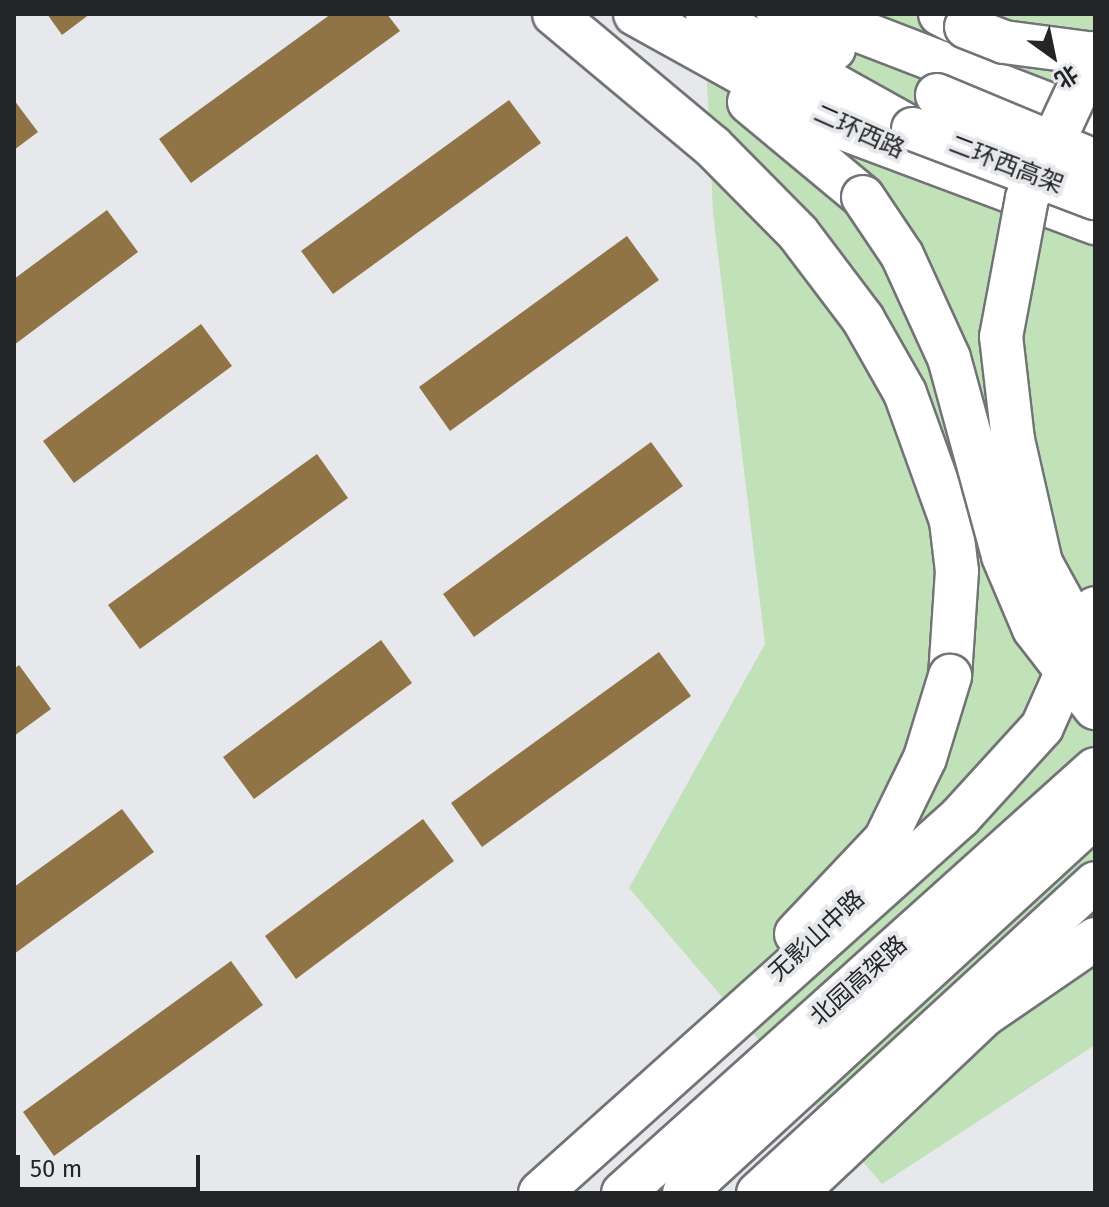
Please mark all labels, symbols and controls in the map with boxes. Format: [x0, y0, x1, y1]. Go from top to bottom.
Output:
north arrow [1013, 16, 1093, 96]
text: 北 [1050, 59, 1083, 94]
street label: 二环西路 [809, 99, 909, 165]
street label: 二环西高架 [945, 130, 1067, 200]
street label: 无影山中路 [763, 885, 871, 987]
street label: 北园高架路 [805, 930, 913, 1032]
scale bar [20, 1139, 204, 1189]
text: 50 m [30, 1155, 82, 1183]

